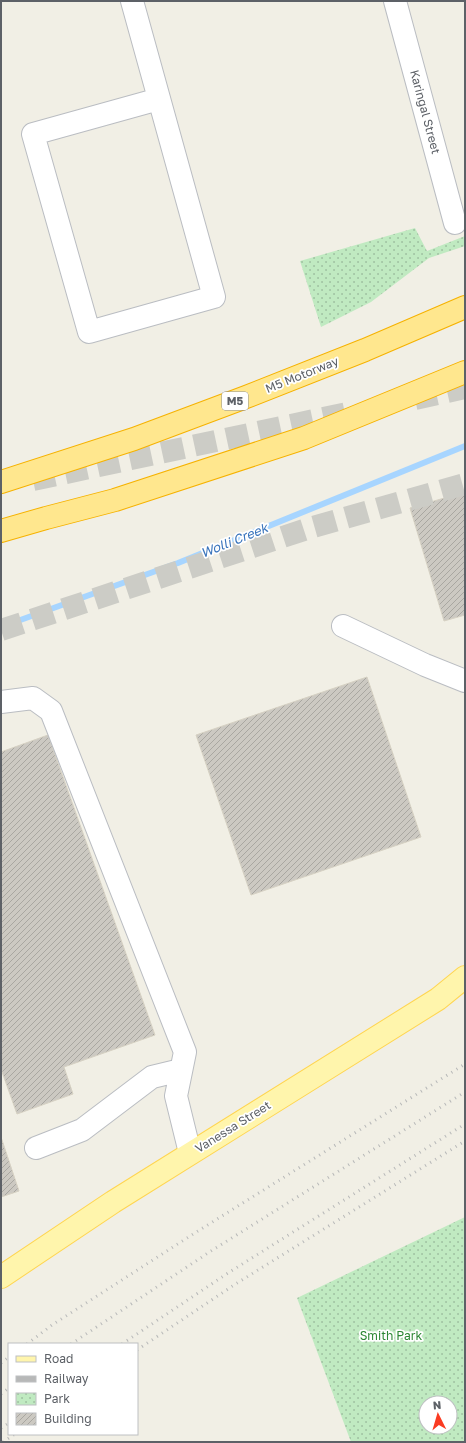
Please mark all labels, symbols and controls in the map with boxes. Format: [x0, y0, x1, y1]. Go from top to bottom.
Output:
street label: Karingal Street [407, 68, 444, 156]
street label: M5 Motorway [263, 353, 341, 396]
road number: M5 [222, 392, 248, 410]
water label: Wolli Creek [198, 519, 271, 561]
street label: Vanessa Street [192, 1097, 274, 1156]
park label: Smith Park [360, 1328, 423, 1343]
legend [8, 1343, 138, 1435]
text: Road [44, 1351, 73, 1366]
text: Railway [44, 1371, 89, 1386]
text: Park [44, 1391, 70, 1406]
north arrow [418, 1395, 458, 1435]
text: N [432, 1398, 442, 1411]
text: Building [44, 1411, 92, 1426]

